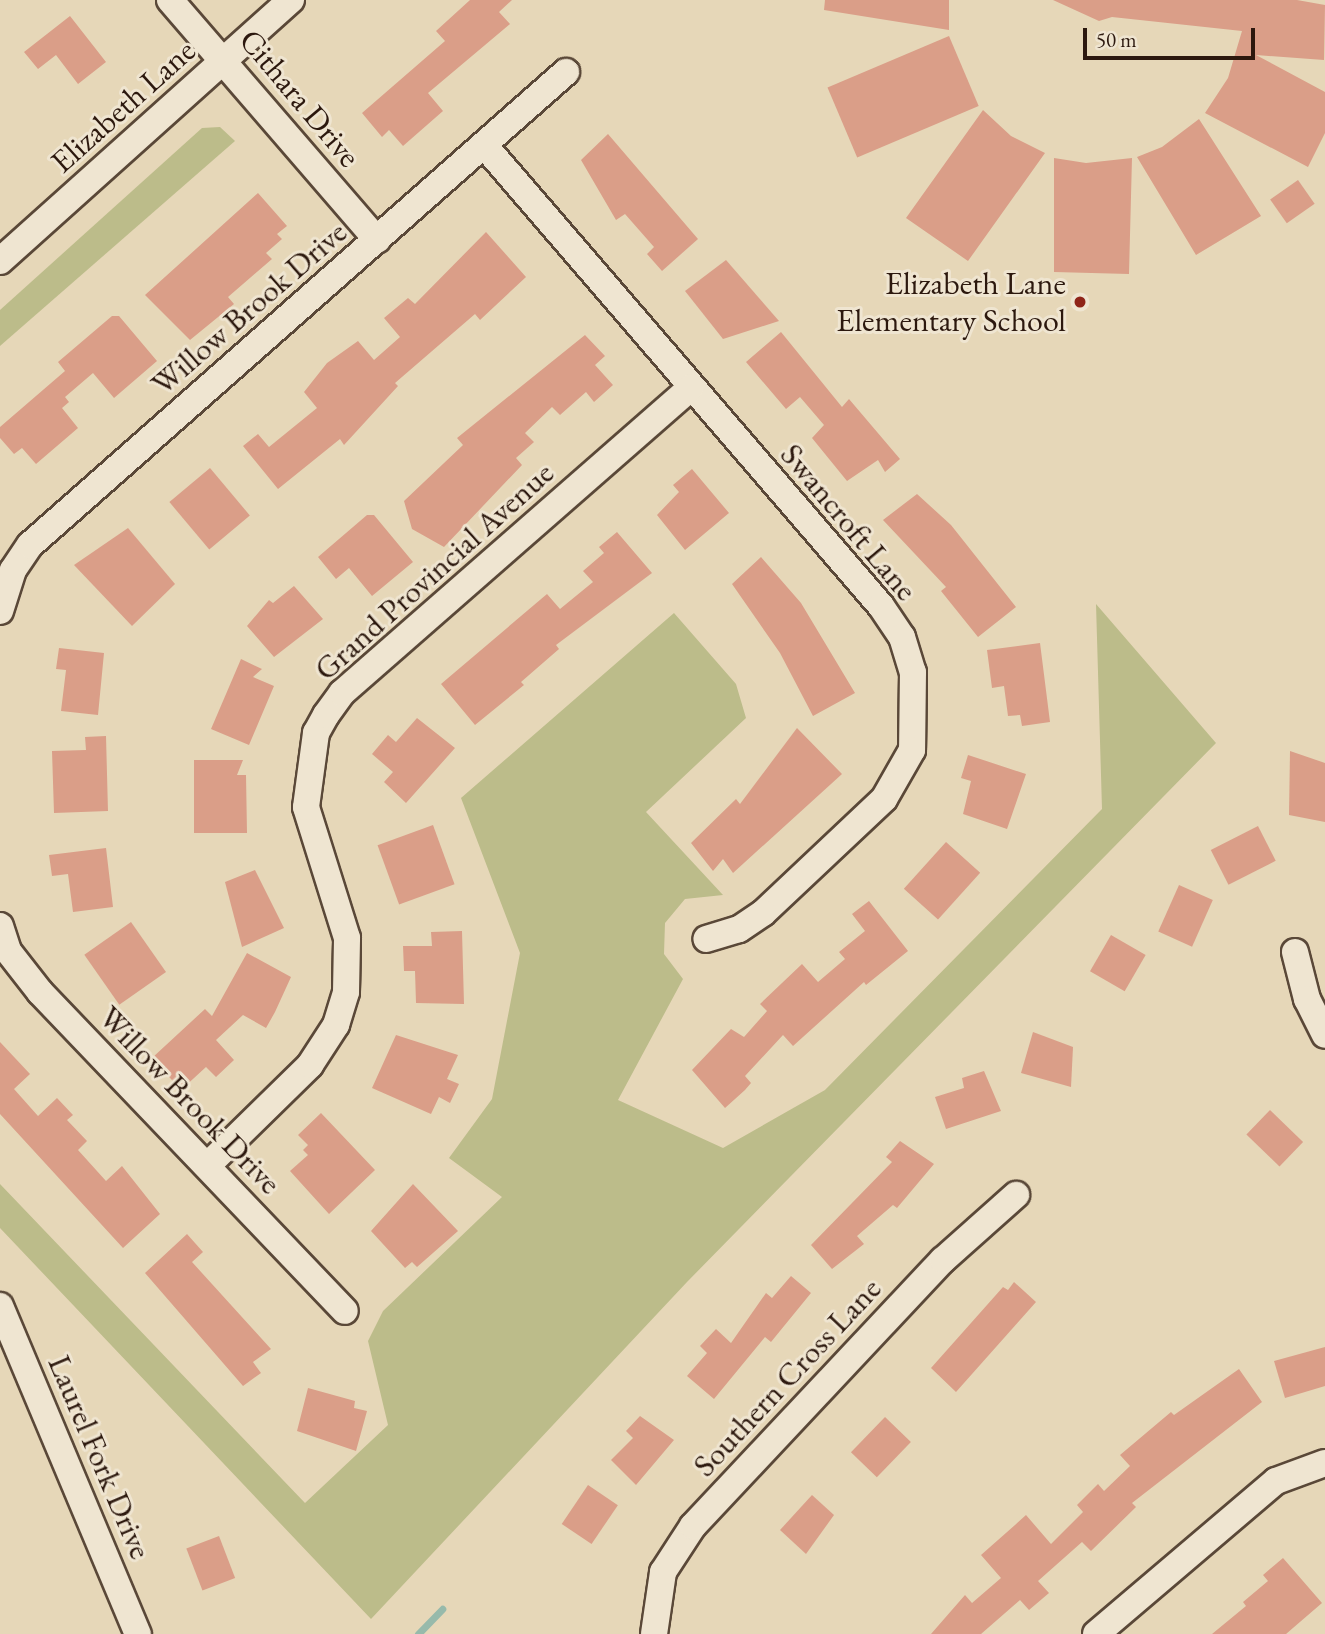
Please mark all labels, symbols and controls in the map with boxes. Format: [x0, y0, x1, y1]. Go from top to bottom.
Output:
scale bar [1087, 14, 1258, 58]
street label: Cithara Drive [231, 21, 369, 175]
text: 50 m [1096, 26, 1137, 53]
street label: Elizabeth Lane [43, 31, 203, 181]
street label: Willow Brook Drive [144, 213, 354, 403]
place label: Elizabeth Lane Elementary School [836, 265, 1066, 340]
marker: Elizabeth Lane Elementary School [1072, 294, 1088, 310]
street label: Swancroft Lane [772, 436, 926, 608]
street label: Grand Provincial Avenue [307, 454, 561, 688]
street label: Willow Brook Drive [91, 998, 289, 1202]
street label: Southern Cross Lane [685, 1270, 889, 1484]
street label: Laurel Fork Drive [40, 1349, 160, 1565]

